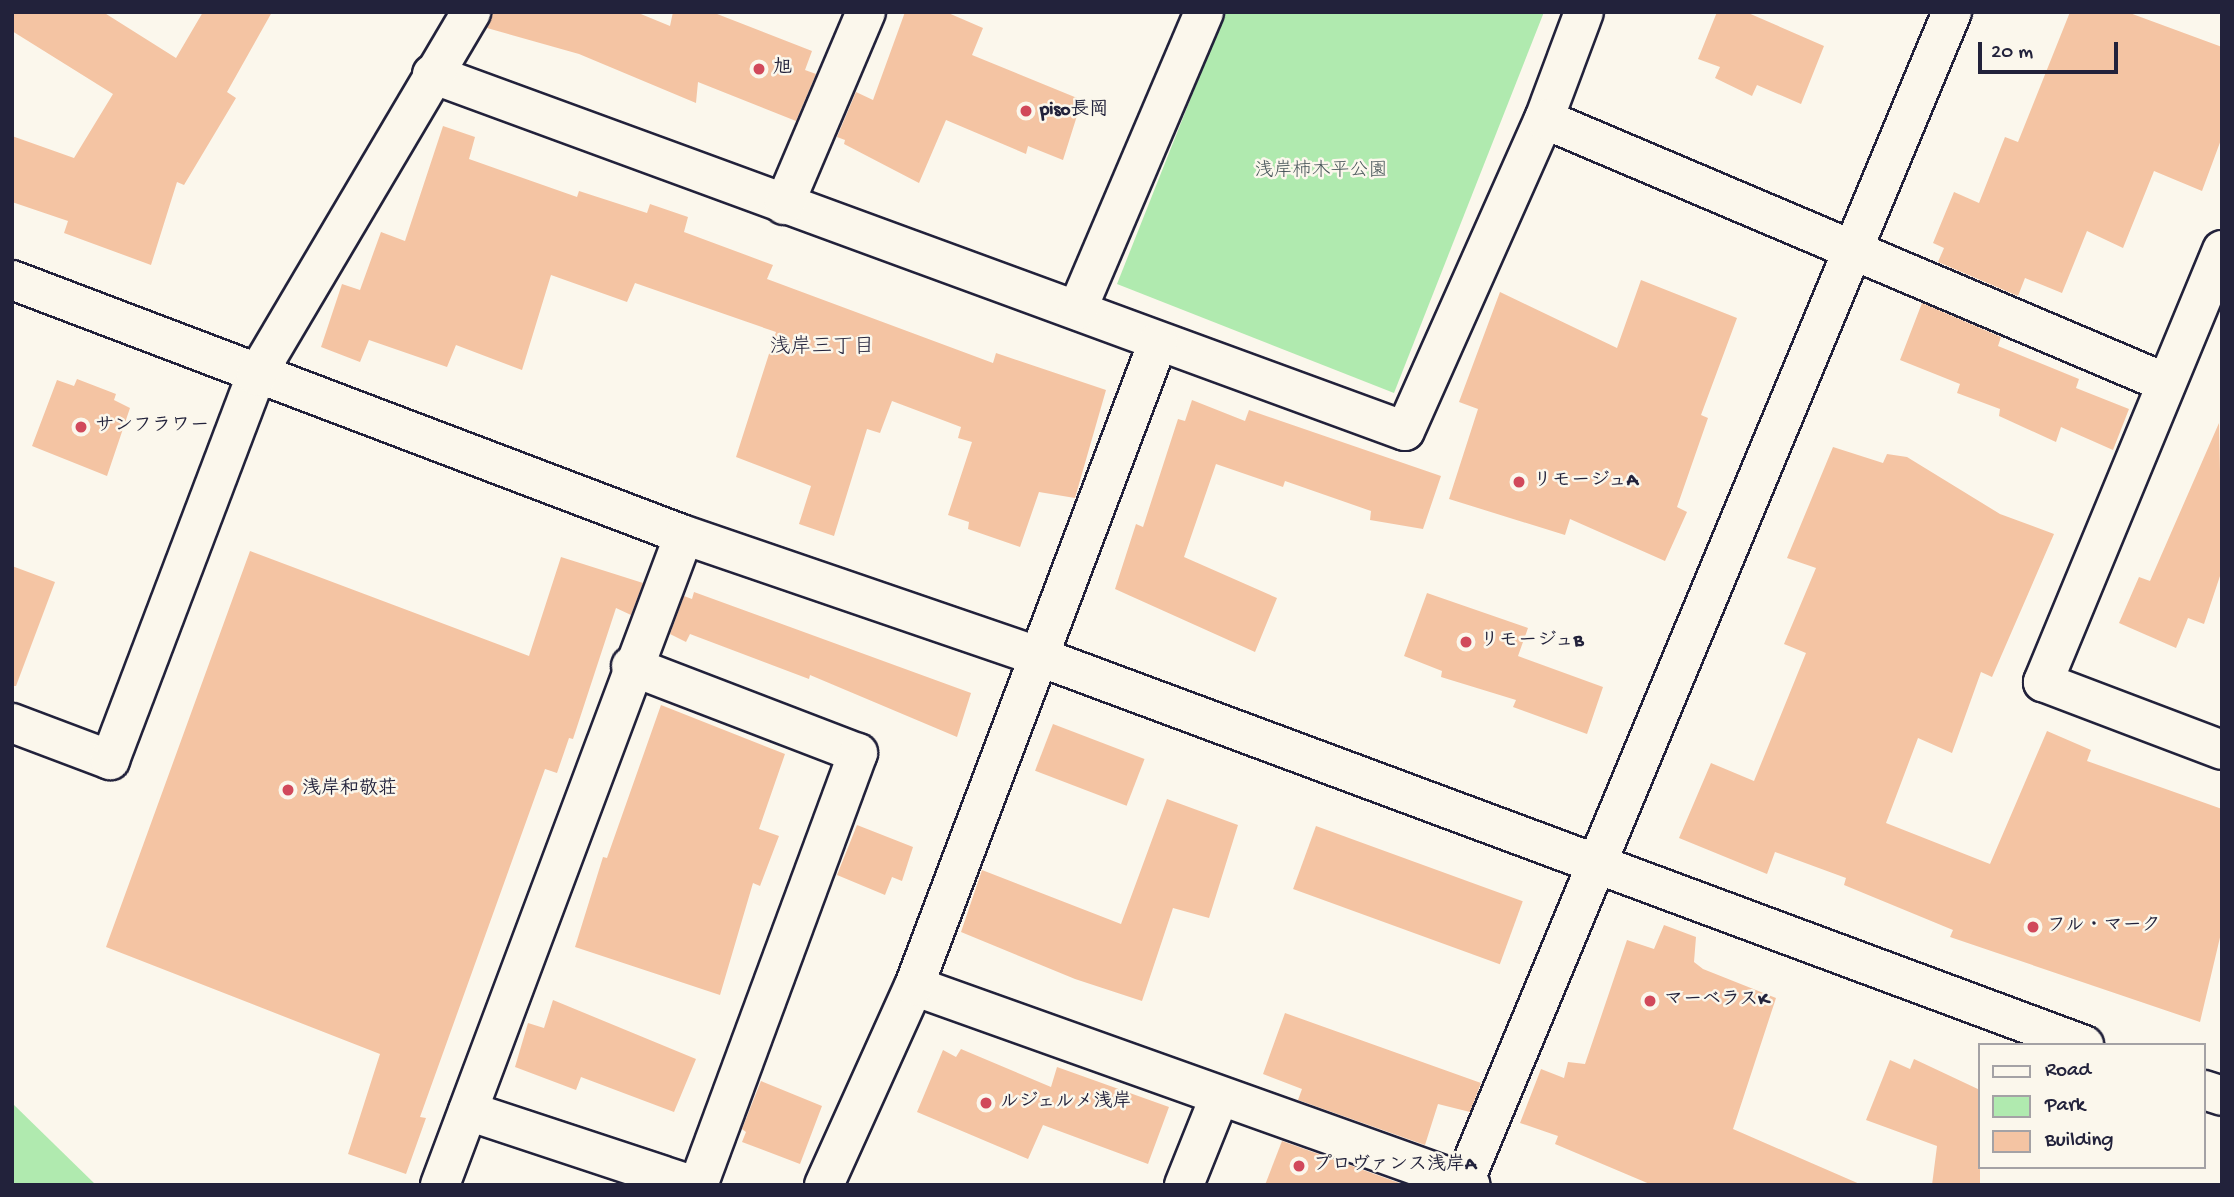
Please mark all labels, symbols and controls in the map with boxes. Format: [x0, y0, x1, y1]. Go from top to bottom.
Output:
scale bar [1982, 28, 2122, 72]
text: 20 m [1991, 41, 2033, 66]
place label: 旭 [773, 58, 792, 80]
marker: 旭 [751, 61, 767, 77]
place label: piso長岡 [1040, 100, 1108, 122]
marker: piso長岡 [1018, 103, 1034, 119]
park label: 浅岸柿木平公園 [1255, 161, 1387, 183]
district label: 浅岸三丁目 [770, 336, 874, 362]
place label: サンフラワー [95, 416, 209, 438]
marker: サンフラワー [73, 419, 89, 435]
place label: リモージュA [1533, 471, 1639, 493]
marker: リモージュA [1511, 474, 1527, 490]
place label: リモージュB [1480, 631, 1585, 653]
marker: リモージュB [1458, 634, 1474, 650]
place label: 浅岸和敬荘 [302, 779, 397, 801]
marker: 浅岸和敬荘 [280, 782, 296, 798]
place label: フル・マーク [2047, 916, 2161, 938]
marker: フル・マーク [2025, 919, 2041, 935]
place label: マーベラスK [1664, 990, 1769, 1012]
marker: マーベラスK [1642, 993, 1658, 1009]
legend [1979, 1043, 2206, 1169]
text: Road [2045, 1059, 2091, 1084]
place label: ルジェルメ浅岸 [1000, 1092, 1133, 1114]
text: Park [2045, 1094, 2085, 1119]
marker: ルジェルメ浅岸 [978, 1095, 994, 1111]
text: Building [2045, 1129, 2114, 1154]
place label: プロヴァンス浅岸A [1313, 1155, 1476, 1177]
marker: プロヴァンス浅岸A [1291, 1158, 1307, 1174]

